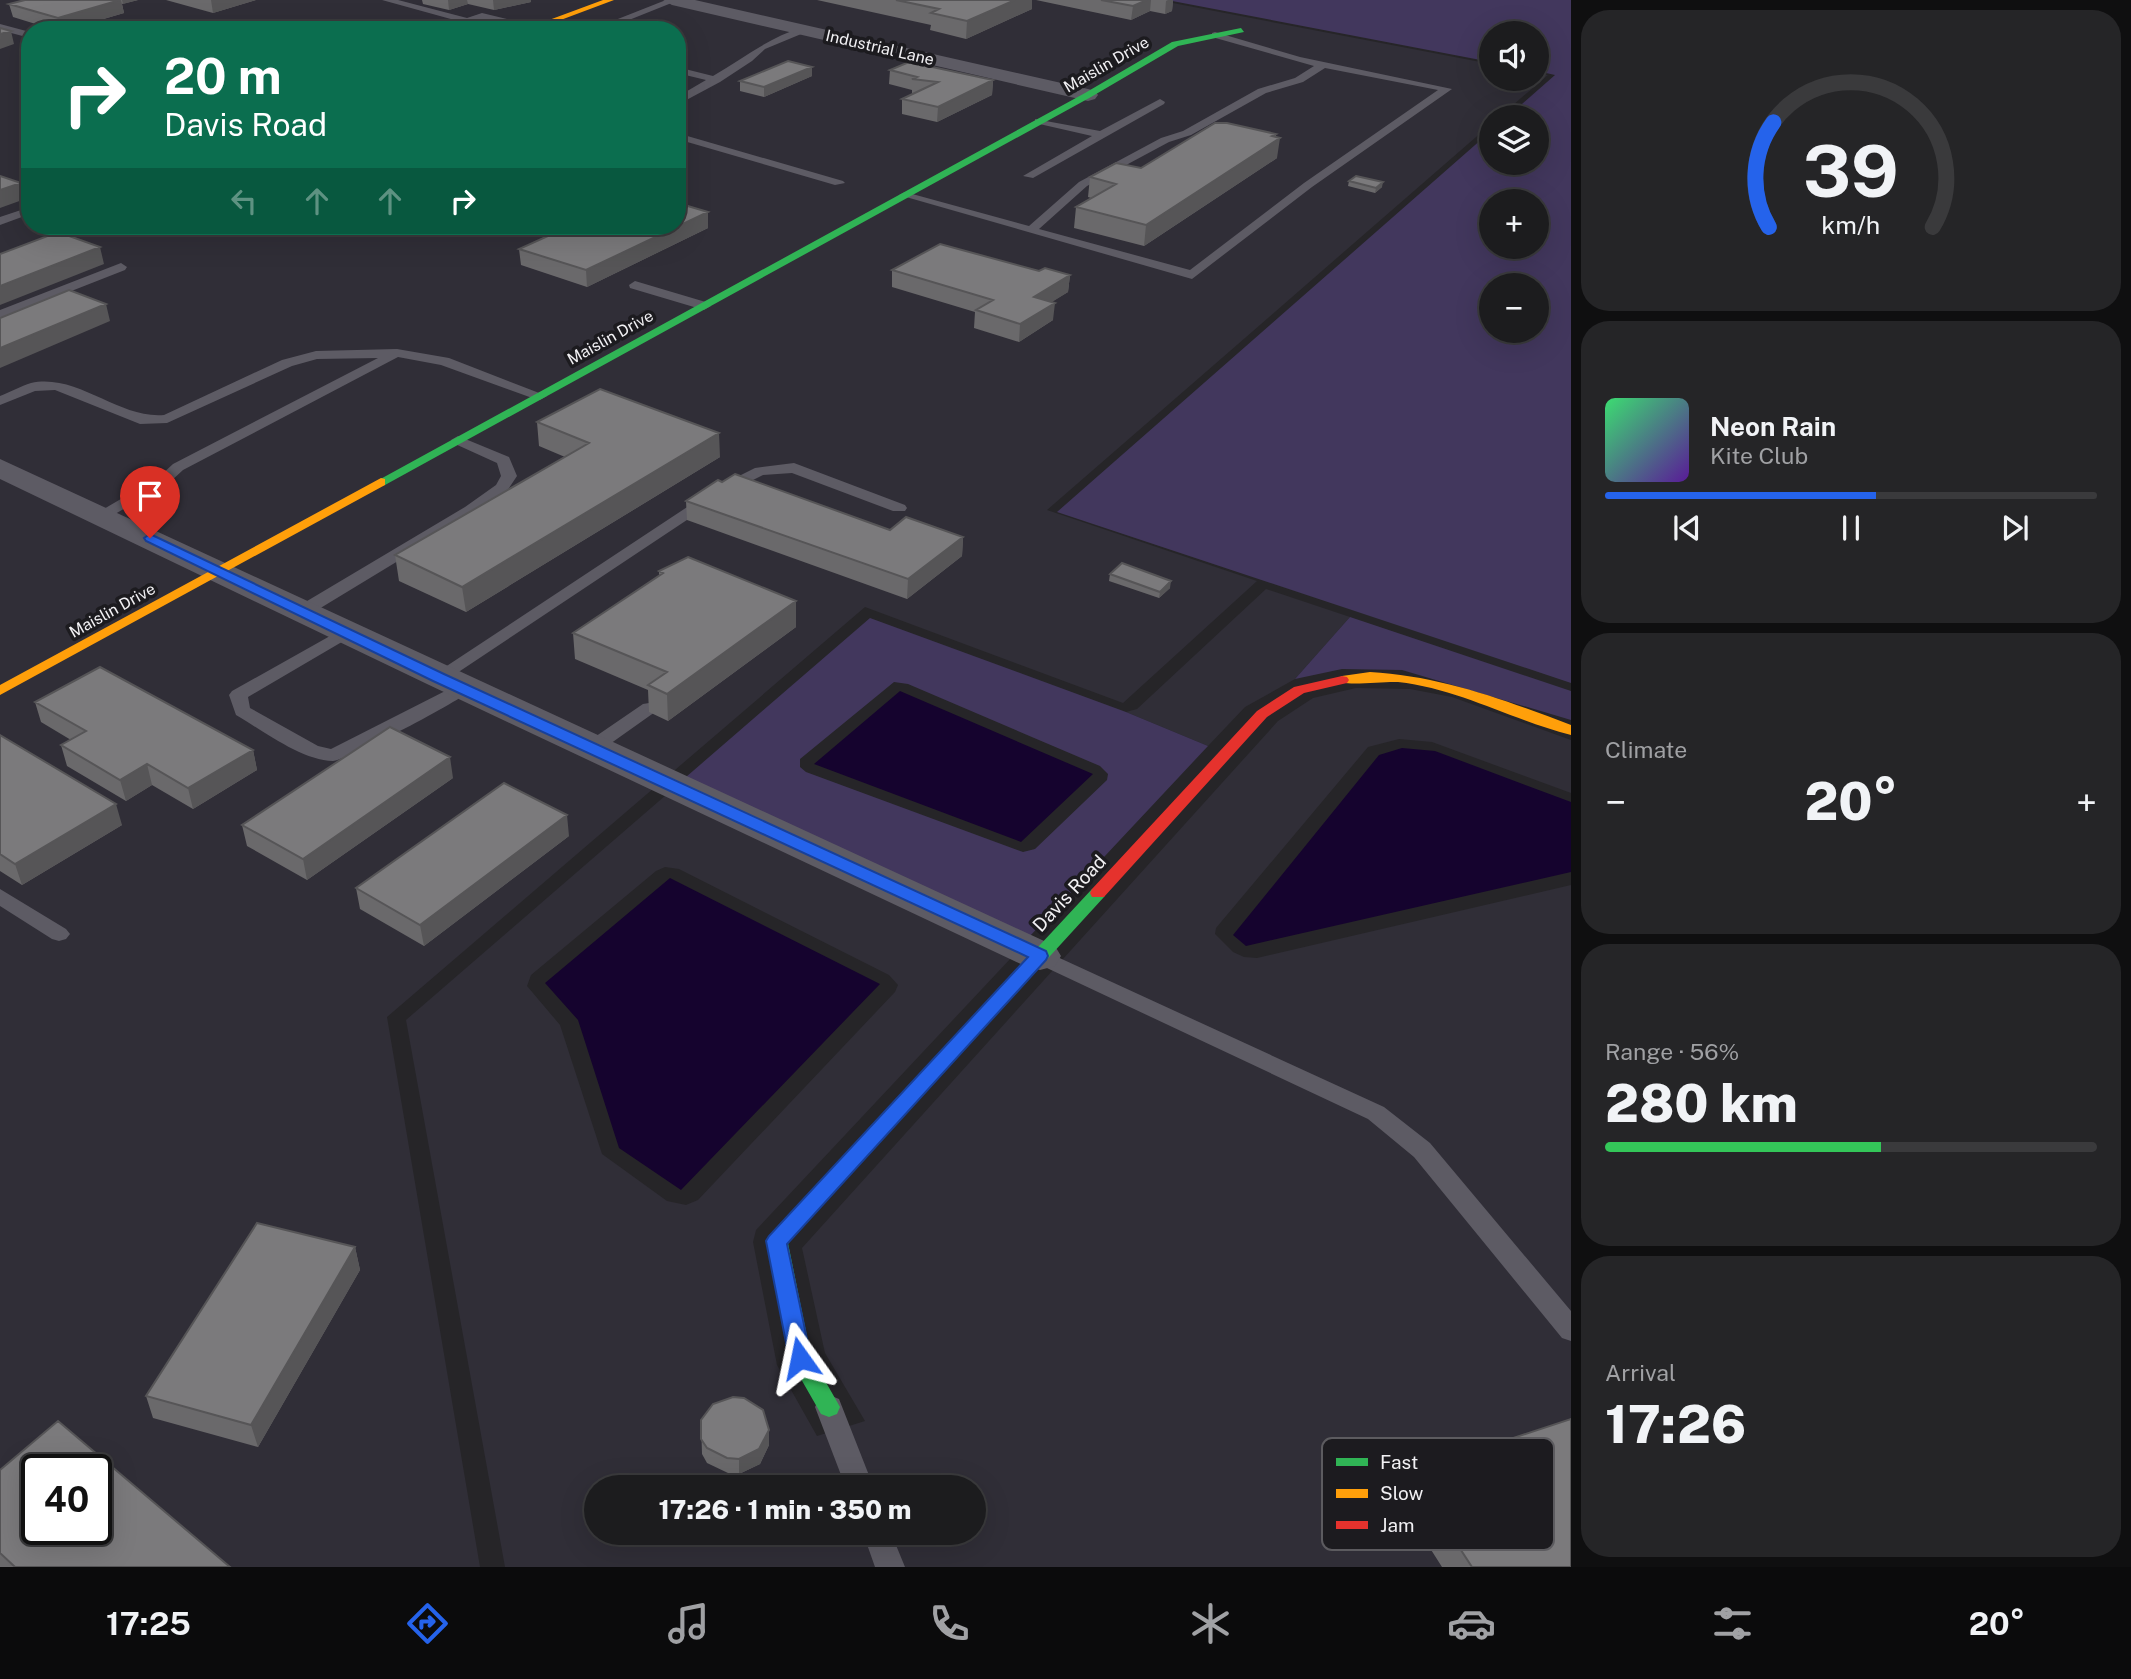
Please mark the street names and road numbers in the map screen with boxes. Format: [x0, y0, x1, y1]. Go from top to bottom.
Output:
street label: Industrial Lane [824, 26, 936, 69]
street label: Maislin Drive [1060, 32, 1152, 96]
street label: Maislin Drive [564, 306, 657, 369]
street label: Maislin Drive [66, 579, 159, 642]
street label: Davis Road [1028, 850, 1110, 936]

